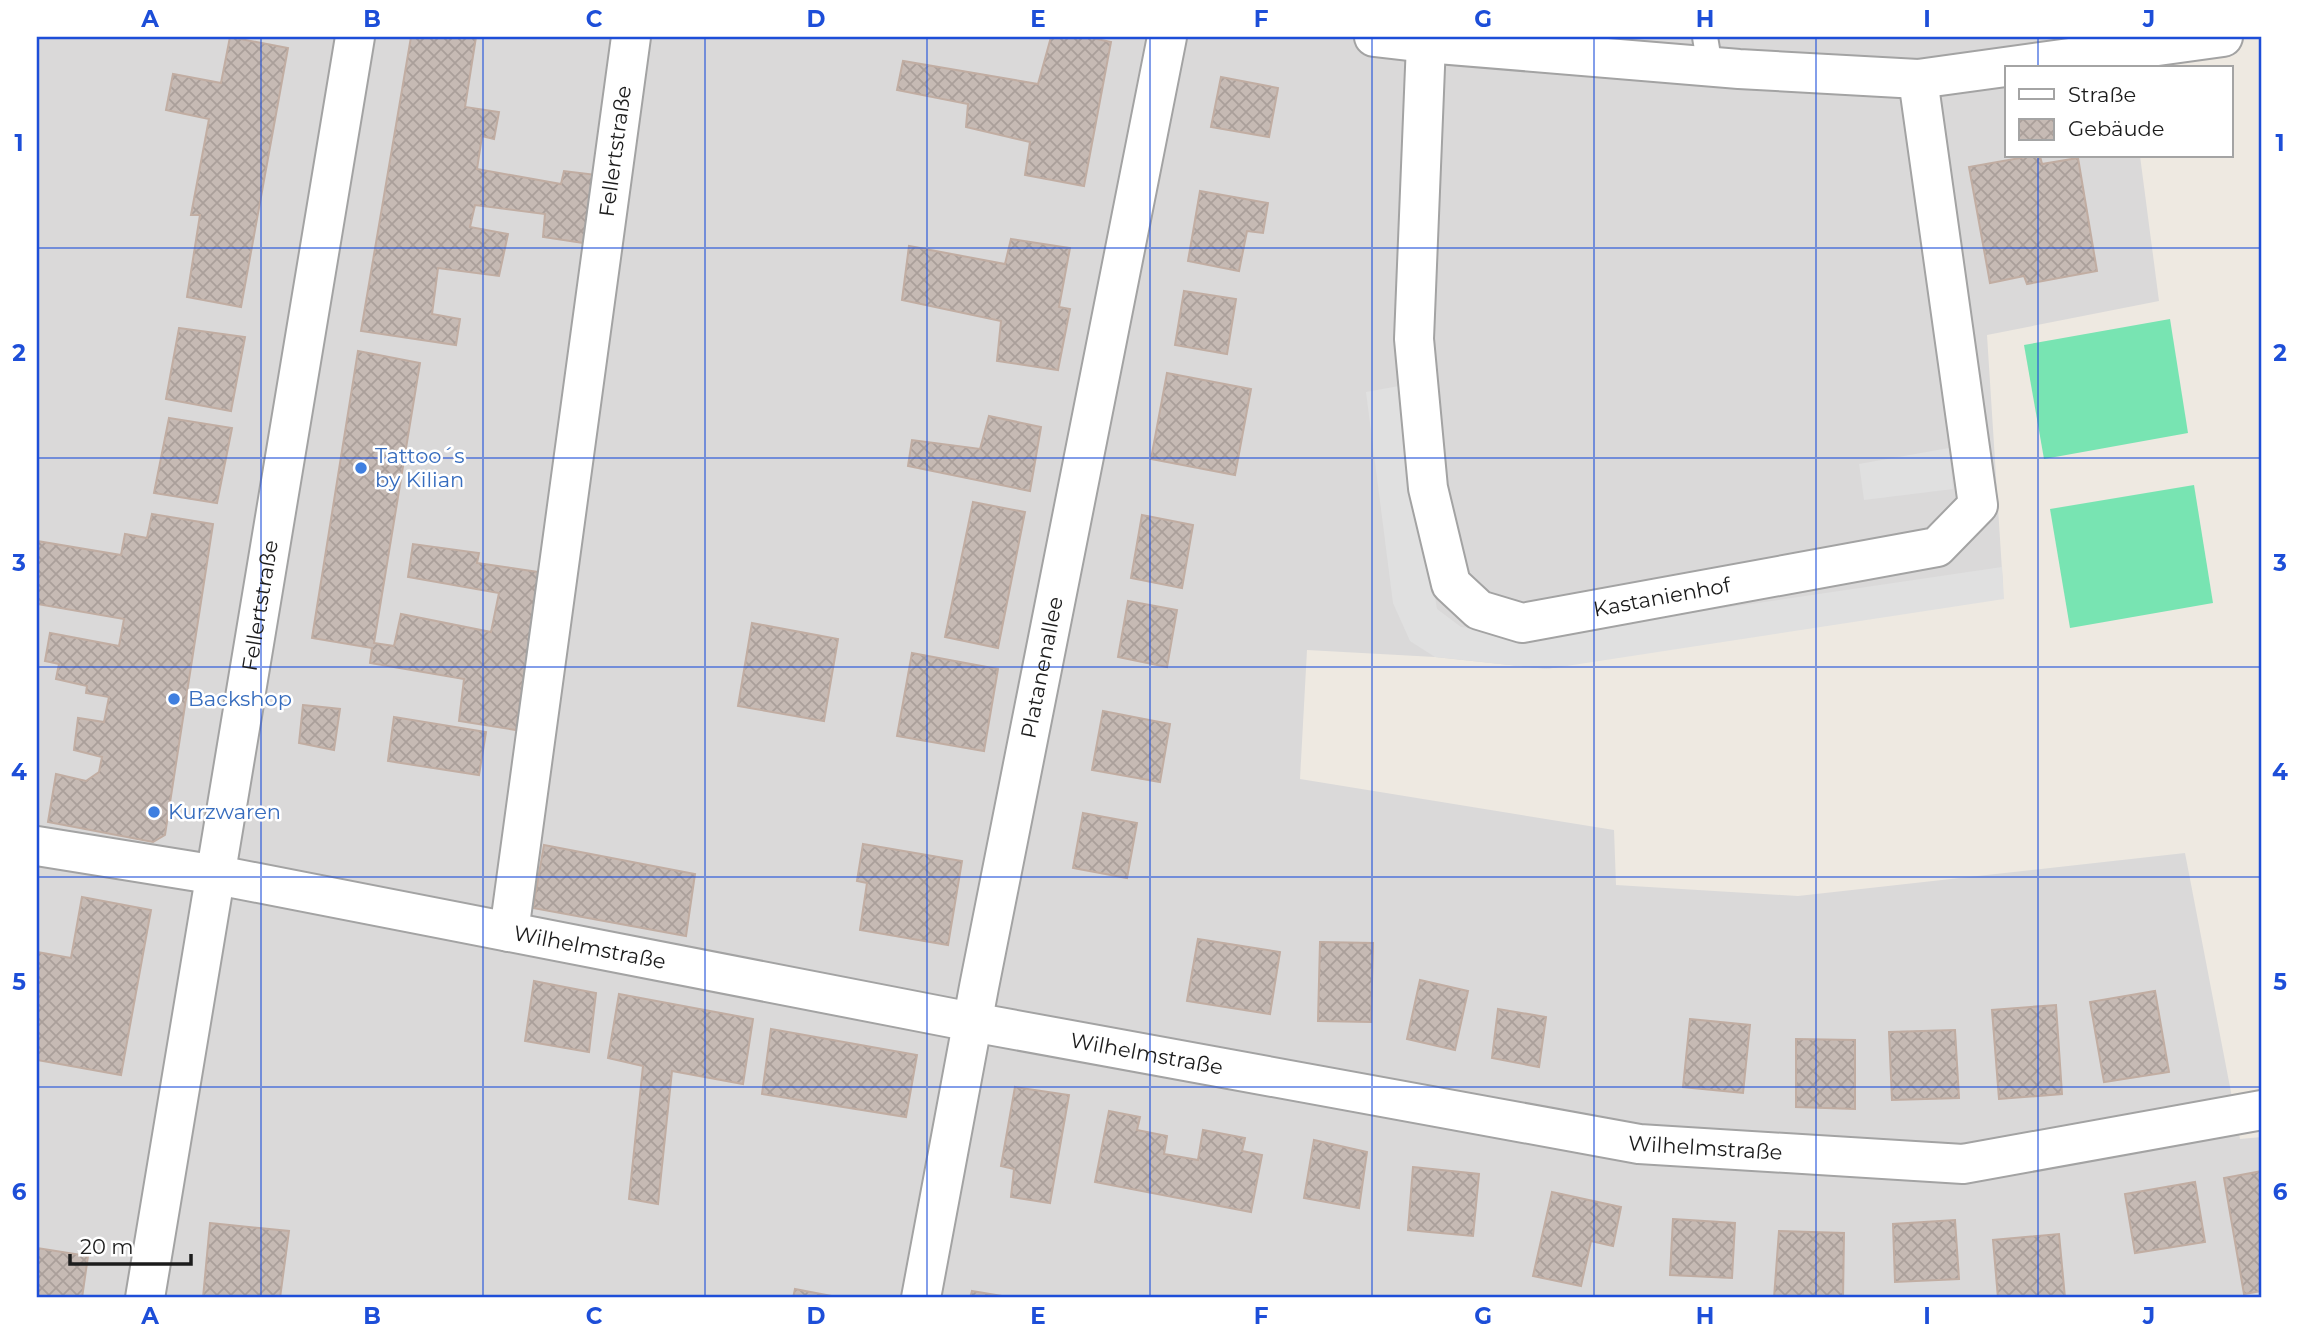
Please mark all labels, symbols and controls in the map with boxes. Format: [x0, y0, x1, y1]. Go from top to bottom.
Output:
text: A [140, 5, 159, 33]
text: B [363, 5, 381, 33]
text: C [586, 5, 603, 33]
text: D [807, 5, 826, 33]
text: E [1030, 5, 1046, 33]
text: F [1254, 5, 1269, 33]
text: G [1474, 5, 1492, 33]
text: H [1696, 5, 1714, 33]
text: I [1923, 5, 1931, 33]
text: J [2142, 5, 2155, 33]
legend [2005, 66, 2232, 158]
text: Straße [2068, 82, 2136, 107]
street label: Fellertstraße [594, 84, 636, 218]
text: Gebäude [2068, 116, 2165, 141]
text: 1 [14, 129, 24, 157]
text: 1 [2275, 129, 2285, 157]
text: 2 [12, 339, 26, 367]
text: 2 [2273, 339, 2287, 367]
place label: Tattoo´s by Kilian [375, 443, 464, 492]
marker: Tattoo´s by Kilian [353, 460, 369, 476]
street label: Fellertstraße [237, 538, 283, 673]
text: 3 [11, 549, 26, 577]
text: 3 [2272, 549, 2287, 577]
street label: Kastanienhof [1591, 572, 1733, 622]
street label: Platanenallee [1016, 595, 1068, 740]
place label: Backshop [188, 686, 292, 711]
marker: Backshop [166, 691, 182, 707]
text: 4 [11, 758, 27, 786]
text: 4 [2272, 758, 2288, 786]
place label: Kurzwaren [168, 799, 281, 824]
marker: Kurzwaren [146, 804, 162, 820]
street label: Wilhelmstraße [512, 920, 668, 974]
text: 5 [12, 968, 26, 996]
text: 5 [2273, 968, 2287, 996]
street label: Wilhelmstraße [1068, 1027, 1225, 1080]
street label: Wilhelmstraße [1627, 1130, 1783, 1165]
text: 6 [12, 1178, 27, 1206]
text: 6 [2273, 1178, 2288, 1206]
scale bar [70, 1223, 191, 1267]
text: 20 m [80, 1234, 134, 1259]
text: A [140, 1302, 159, 1330]
text: B [363, 1302, 381, 1330]
text: C [586, 1302, 603, 1330]
text: D [807, 1302, 826, 1330]
text: E [1030, 1302, 1046, 1330]
text: F [1254, 1302, 1269, 1330]
text: G [1474, 1302, 1492, 1330]
text: H [1696, 1302, 1714, 1330]
text: I [1923, 1302, 1931, 1330]
text: J [2142, 1302, 2155, 1330]

